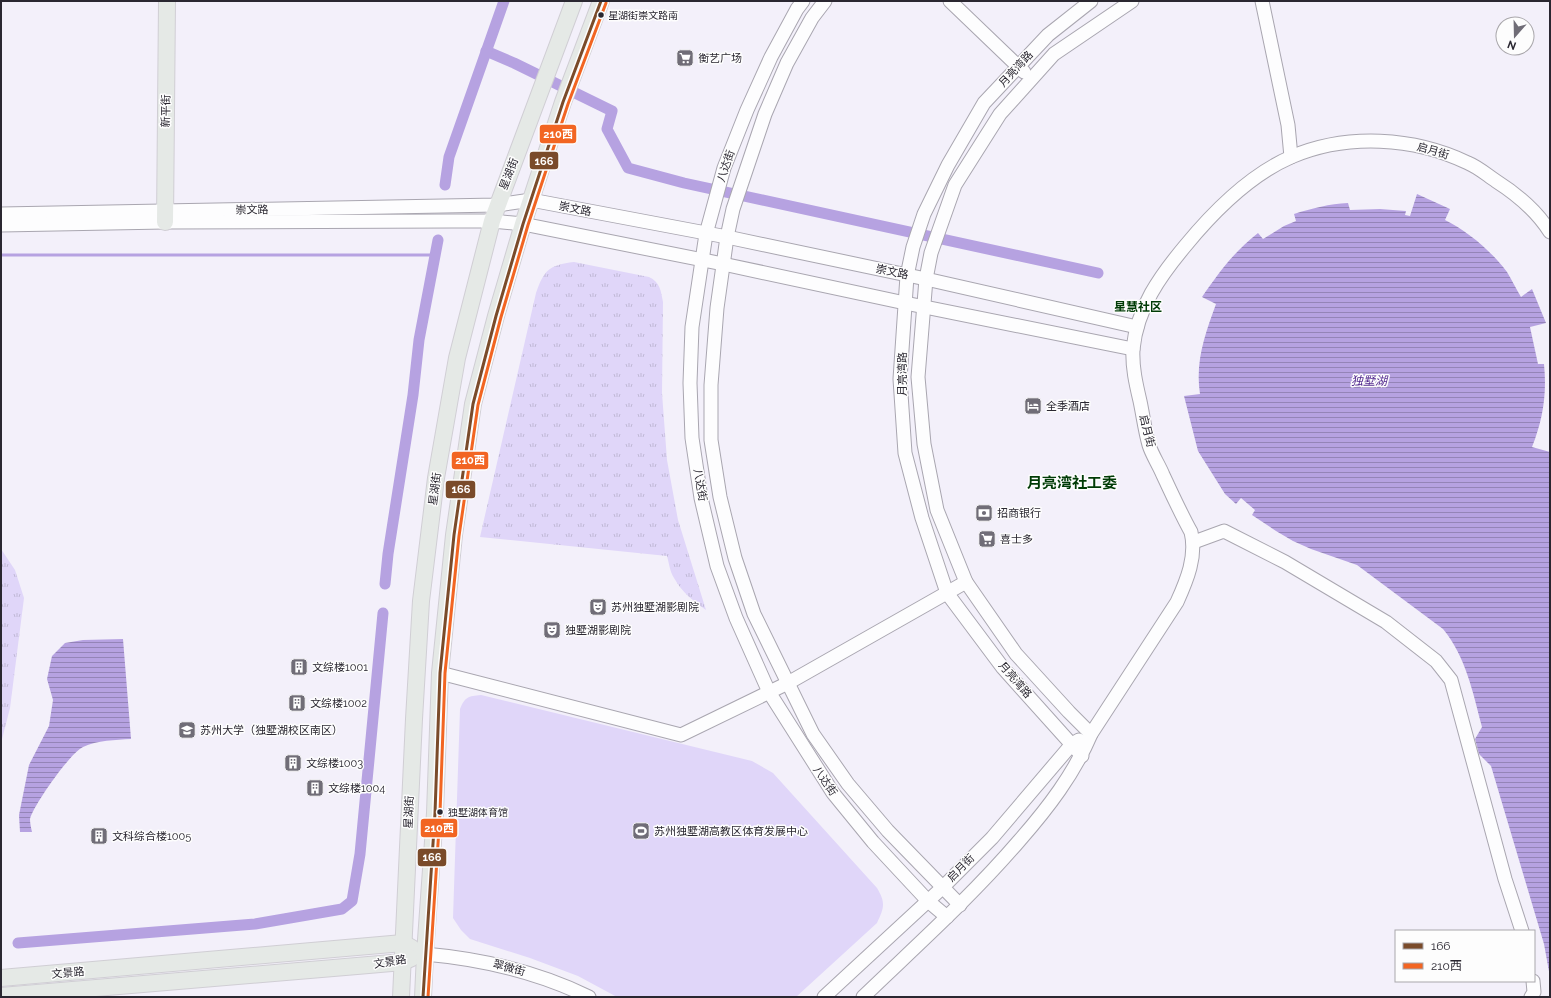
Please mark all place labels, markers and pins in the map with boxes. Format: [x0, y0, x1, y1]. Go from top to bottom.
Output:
marker: 星湖街崇文路南 [596, 10, 606, 20]
place label: 星湖街崇文路南 [608, 10, 678, 21]
supermarket icon: 衡艺广场 [675, 48, 695, 68]
place label: 衡艺广场 [698, 52, 742, 65]
hotel icon: 全季酒店 [1023, 396, 1043, 416]
place label: 全季酒店 [1046, 400, 1090, 413]
bank icon: 招商银行 [974, 503, 994, 523]
place label: 招商银行 [997, 507, 1041, 520]
supermarket icon: 喜士多 [977, 529, 997, 549]
place label: 喜士多 [1000, 533, 1033, 546]
theatre icon: 苏州独墅湖影剧院 [588, 597, 608, 617]
place label: 苏州独墅湖影剧院 [611, 601, 699, 614]
theatre icon: 独墅湖影剧院 [542, 620, 562, 640]
place label: 独墅湖影剧院 [565, 624, 631, 637]
building icon: 文综楼1001 [289, 657, 309, 677]
place label: 文综楼1001 [312, 661, 368, 674]
building icon: 文综楼1002 [287, 693, 307, 713]
place label: 文综楼1002 [310, 697, 367, 710]
school or university icon: 苏州大学（独墅湖校区南区） [177, 720, 197, 740]
place label: 苏州大学（独墅湖校区南区） [200, 724, 343, 737]
building icon: 文综楼1003 [283, 753, 303, 773]
place label: 文综楼1003 [306, 757, 363, 770]
building icon: 文综楼1004 [305, 778, 325, 798]
place label: 文综楼1004 [328, 782, 385, 795]
marker: 独墅湖体育馆 [435, 807, 445, 817]
place label: 独墅湖体育馆 [448, 807, 508, 818]
sports icon: 苏州独墅湖高教区体育发展中心 [631, 821, 651, 841]
place label: 苏州独墅湖高教区体育发展中心 [654, 825, 808, 838]
building icon: 文科综合楼1005 [89, 826, 109, 846]
place label: 文科综合楼1005 [112, 830, 191, 843]

